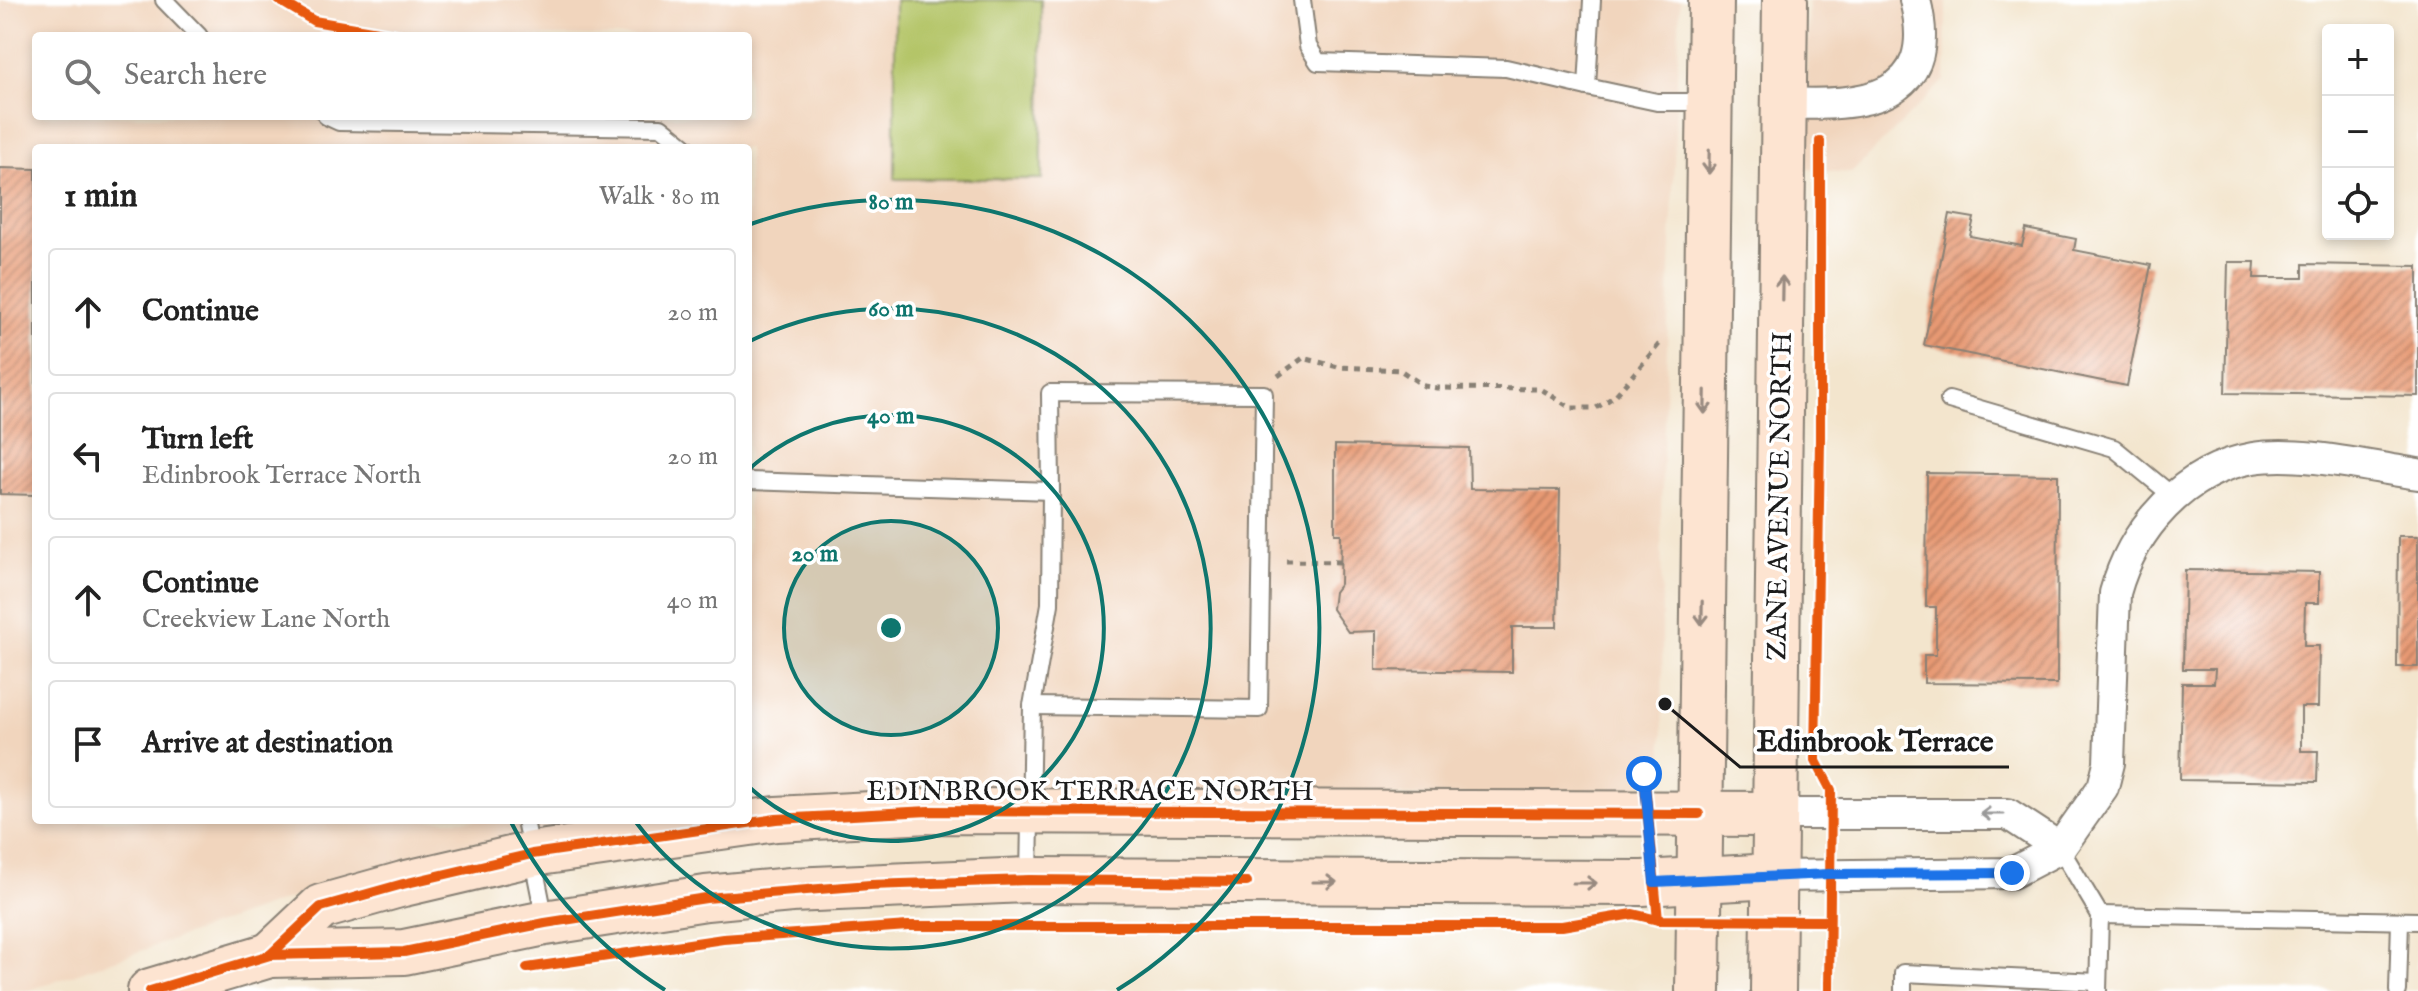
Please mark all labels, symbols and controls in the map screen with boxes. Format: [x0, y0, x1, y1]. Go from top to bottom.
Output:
map controls [2322, 24, 2394, 240]
button: + [2322, 24, 2394, 96]
search box [32, 32, 752, 120]
icon: search [60, 54, 104, 98]
text: Search here [124, 57, 267, 95]
button: − [2322, 96, 2394, 168]
one-way arrow [1701, 148, 1717, 175]
button: locate [2322, 168, 2394, 240]
text: 1 min [64, 175, 138, 218]
text: Walk · 80 m [599, 180, 720, 213]
text: 80 m [869, 187, 914, 218]
one-way arrow [1774, 275, 1789, 302]
icon: ahead [66, 290, 110, 334]
text: Continue [142, 293, 259, 331]
text: 60 m [868, 294, 914, 325]
text: 20 m [667, 296, 718, 329]
street label: ZANE AVENUE NORTH [1760, 331, 1801, 661]
one-way arrow [1697, 388, 1712, 415]
text: 40 m [867, 401, 915, 432]
text: Turn left [142, 421, 253, 459]
icon: left [66, 434, 110, 478]
text: 20 m [667, 440, 718, 473]
text: Edinbrook Terrace North [142, 459, 421, 492]
text: 20 m [792, 539, 839, 570]
text: Continue [142, 565, 259, 603]
icon: ahead [66, 578, 110, 622]
text: 40 m [667, 584, 718, 617]
one-way arrow [1694, 599, 1710, 626]
text: Creekview Lane North [142, 603, 390, 636]
centre of rings [877, 614, 905, 642]
callout: Edinbrook Terrace [1740, 713, 2009, 767]
icon: arrive [66, 722, 110, 766]
text: Edinbrook Terrace [1756, 724, 1994, 762]
text: Arrive at destination [142, 725, 393, 763]
route start [1626, 756, 1662, 792]
street label: EDINBROOK TERRACE NORTH [866, 775, 1314, 810]
one-way arrow [1979, 806, 2006, 822]
route end [1994, 855, 2030, 891]
one-way arrow [1311, 874, 1338, 890]
one-way arrow [1571, 875, 1598, 891]

